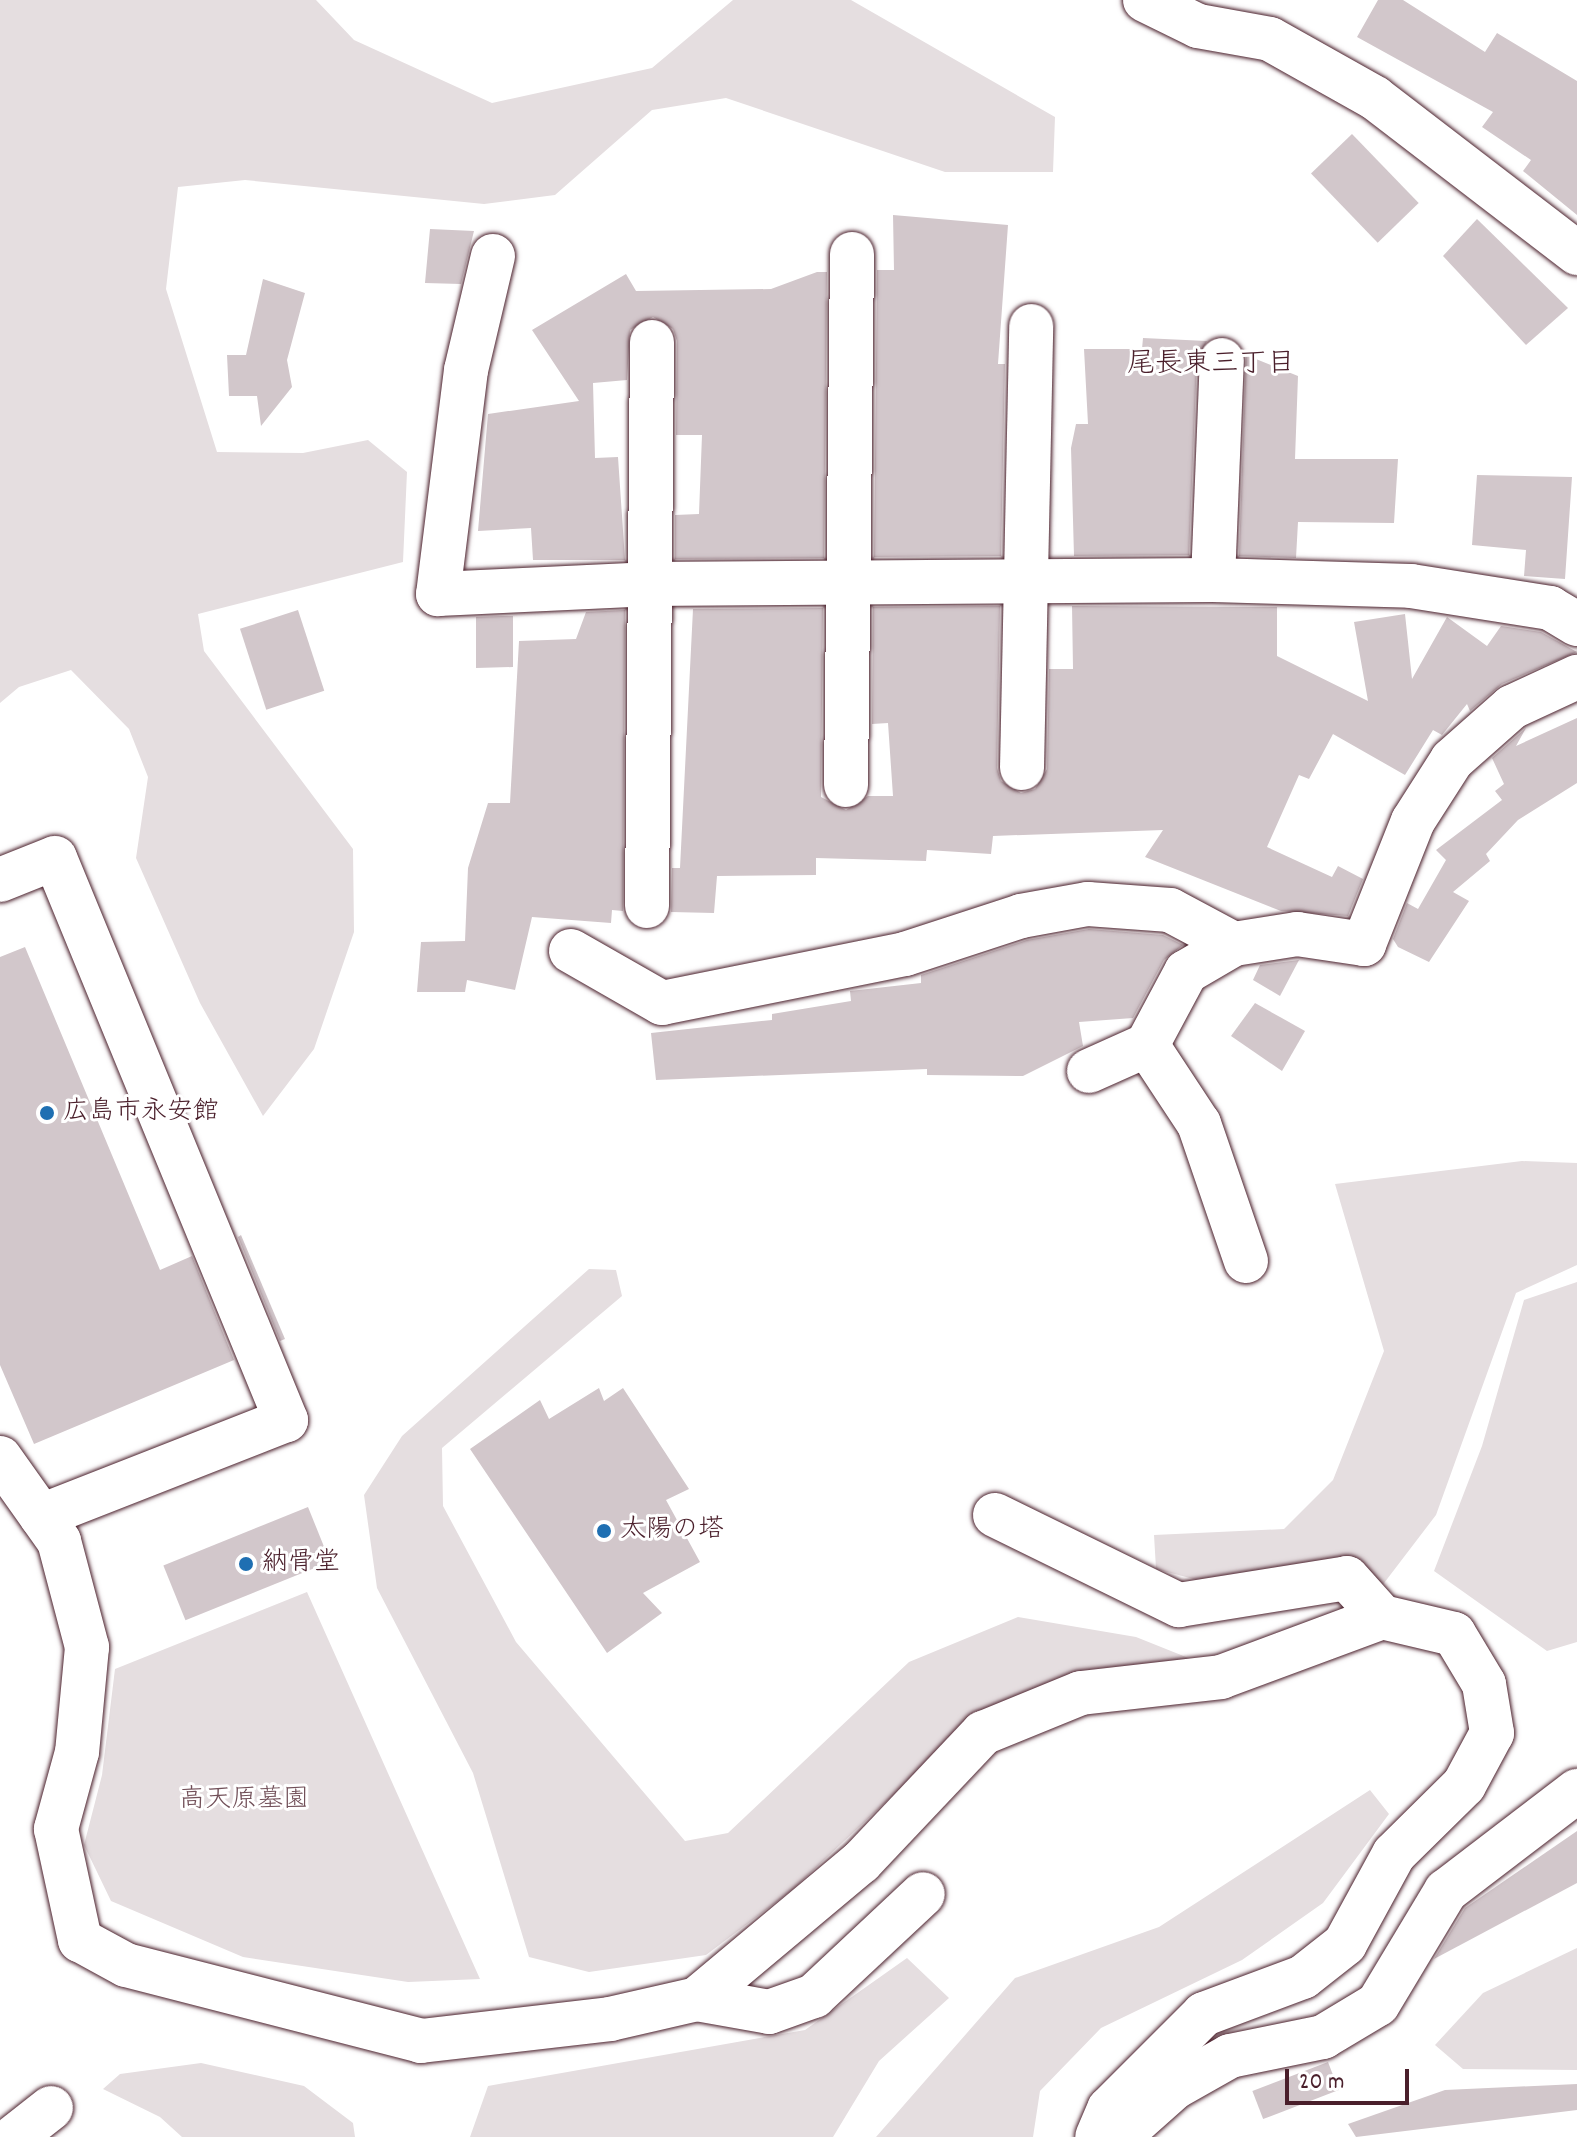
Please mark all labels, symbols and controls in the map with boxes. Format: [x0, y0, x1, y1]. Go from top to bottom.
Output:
district label: 尾長東三丁目 [1127, 349, 1295, 383]
place label: 広島市永安館 [63, 1097, 219, 1129]
marker: 広島市永安館 [38, 1104, 56, 1122]
place label: 太陽の塔 [620, 1515, 724, 1547]
marker: 太陽の塔 [595, 1522, 613, 1540]
place label: 納骨堂 [262, 1548, 340, 1580]
marker: 納骨堂 [237, 1555, 255, 1573]
park label: 高天原墓園 [179, 1785, 309, 1817]
scale bar [1289, 2053, 1413, 2103]
text: 20 m [1299, 2066, 1345, 2100]

